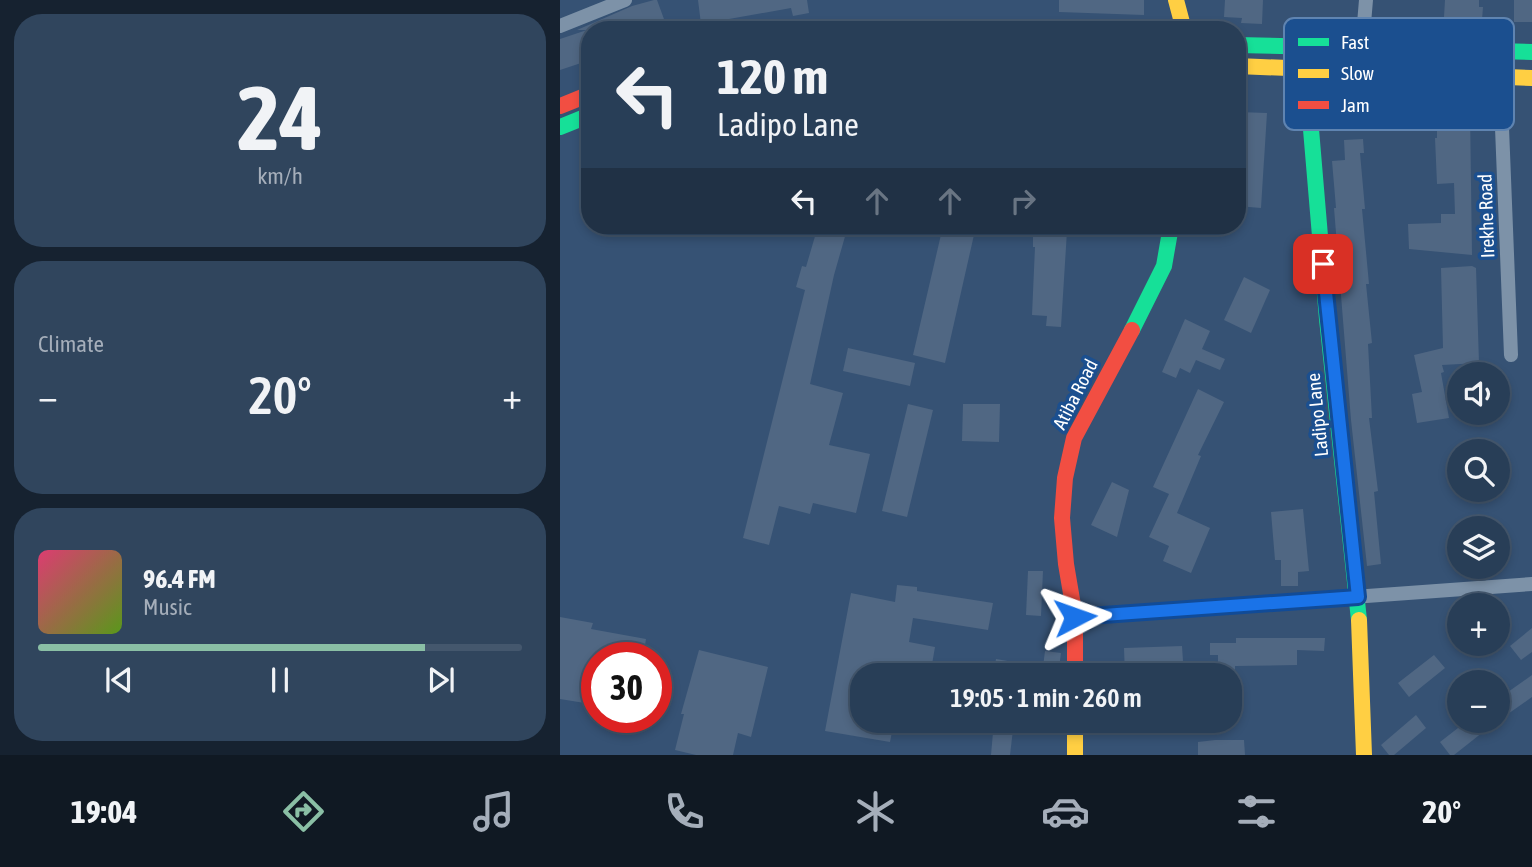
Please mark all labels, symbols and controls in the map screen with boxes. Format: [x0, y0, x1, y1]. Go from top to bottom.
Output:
legend [1284, 18, 1514, 130]
text: Fast [1341, 31, 1369, 53]
text: 120 m [717, 48, 828, 104]
icon: left [602, 49, 693, 140]
text: Slow [1341, 62, 1375, 84]
text: 24 [237, 65, 323, 169]
text: Jam [1341, 94, 1370, 116]
text: Ladipo Lane [717, 106, 859, 143]
text: km/h [257, 163, 303, 189]
street label: Irekhe Road [1474, 174, 1498, 258]
icon: left [785, 182, 823, 220]
icon: ahead [858, 182, 896, 220]
icon: ahead [931, 182, 969, 220]
icon: right [1004, 182, 1042, 220]
pin [1293, 234, 1353, 294]
icon: arrive [1304, 245, 1342, 283]
text: Climate [38, 331, 104, 357]
street label: Atiba Road [1048, 355, 1102, 433]
map controls [1447, 362, 1510, 733]
button: sound [1447, 362, 1510, 425]
text: 20° [248, 365, 312, 425]
street label: Ladipo Lane [1302, 372, 1332, 458]
text: − [38, 374, 58, 417]
text: + [502, 374, 522, 417]
button: search [1447, 439, 1510, 502]
button: layers [1447, 516, 1510, 579]
text: 96.4 FM [143, 564, 216, 594]
position arrow [1038, 580, 1112, 654]
button: + [1447, 593, 1510, 656]
text: Music [143, 594, 191, 620]
speed limit sign: 30 [581, 642, 672, 733]
icon: previous [100, 661, 138, 699]
icon: pause [261, 661, 299, 699]
icon: next [422, 661, 460, 699]
button: − [1447, 670, 1510, 733]
text: 19:05 · 1 min · 260 m [950, 683, 1142, 713]
icon: directions [279, 787, 328, 836]
icon: music [469, 787, 518, 836]
icon: phone [660, 787, 709, 836]
icon: climate [851, 787, 900, 836]
icon: car [1041, 787, 1090, 836]
icon: filters [1232, 787, 1281, 836]
text: 19:04 [71, 793, 137, 830]
text: 20° [1422, 793, 1461, 830]

